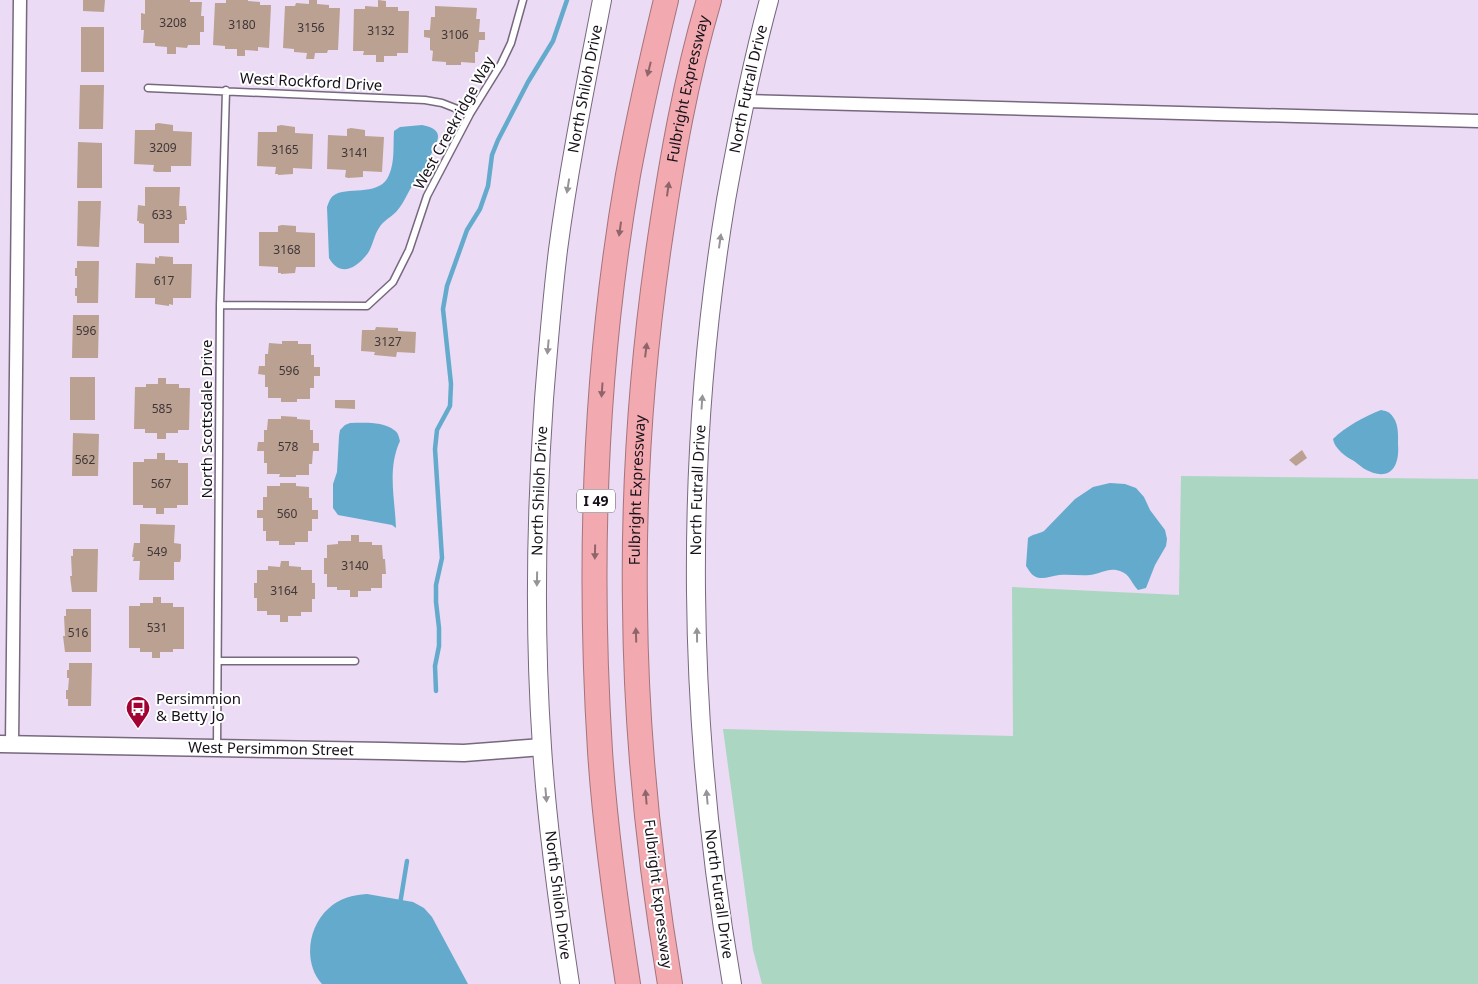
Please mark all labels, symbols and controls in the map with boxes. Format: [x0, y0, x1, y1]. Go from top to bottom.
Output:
street label: Fulbright Expressway [661, 12, 713, 164]
house number: 3208 [159, 14, 187, 31]
house number: 3180 [228, 16, 256, 33]
house number: 3156 [297, 19, 325, 36]
house number: 3132 [367, 22, 395, 39]
street label: North Futrall Drive [724, 22, 771, 155]
street label: North Shiloh Drive [562, 23, 606, 154]
house number: 3106 [441, 26, 469, 43]
street label: West Creekridge Way [408, 52, 498, 193]
one-way arrow [645, 61, 653, 76]
street label: West Rockford Drive [239, 67, 383, 95]
house number: 3209 [149, 139, 177, 156]
house number: 3165 [271, 141, 299, 158]
house number: 3141 [341, 144, 369, 161]
one-way arrow [564, 178, 572, 194]
one-way arrow [664, 181, 672, 197]
house number: 633 [152, 206, 172, 223]
one-way arrow [616, 221, 624, 237]
one-way arrow [716, 233, 724, 249]
house number: 3168 [273, 241, 301, 258]
house number: 617 [154, 272, 174, 289]
house number: 596 [76, 322, 96, 339]
house number: 3127 [374, 333, 402, 350]
one-way arrow [544, 339, 552, 355]
street label: North Scottsdale Drive [196, 340, 216, 498]
one-way arrow [642, 342, 650, 358]
house number: 596 [279, 362, 299, 379]
one-way arrow [598, 382, 606, 398]
one-way arrow [698, 394, 706, 410]
house number: 585 [152, 400, 172, 417]
street label: Fulbright Expressway [624, 414, 650, 565]
street label: North Futrall Drive [685, 424, 709, 556]
street label: North Shiloh Drive [526, 425, 551, 556]
house number: 578 [278, 438, 298, 455]
house number: 562 [75, 451, 95, 468]
house number: 567 [151, 475, 171, 492]
road number: I 49 [577, 490, 615, 512]
house number: 560 [277, 505, 297, 522]
house number: 549 [147, 543, 167, 560]
one-way arrow [591, 545, 599, 561]
house number: 3140 [341, 557, 369, 574]
one-way arrow [533, 571, 541, 587]
house number: 3164 [270, 582, 298, 599]
house number: 531 [147, 619, 167, 636]
house number: 516 [68, 624, 88, 641]
one-way arrow [631, 626, 639, 642]
one-way arrow [693, 627, 701, 643]
place label: Persimmion & Betty Jo [156, 688, 241, 725]
bus stop icon: Persimmion & Betty Jo [125, 695, 151, 729]
street label: West Persimmon Street [188, 736, 355, 759]
one-way arrow [542, 788, 550, 804]
one-way arrow [641, 789, 649, 805]
one-way arrow [703, 789, 711, 805]
street label: Fulbright Expressway [640, 818, 678, 970]
street label: North Futrall Drive [701, 828, 739, 960]
street label: North Shiloh Drive [541, 829, 577, 961]

